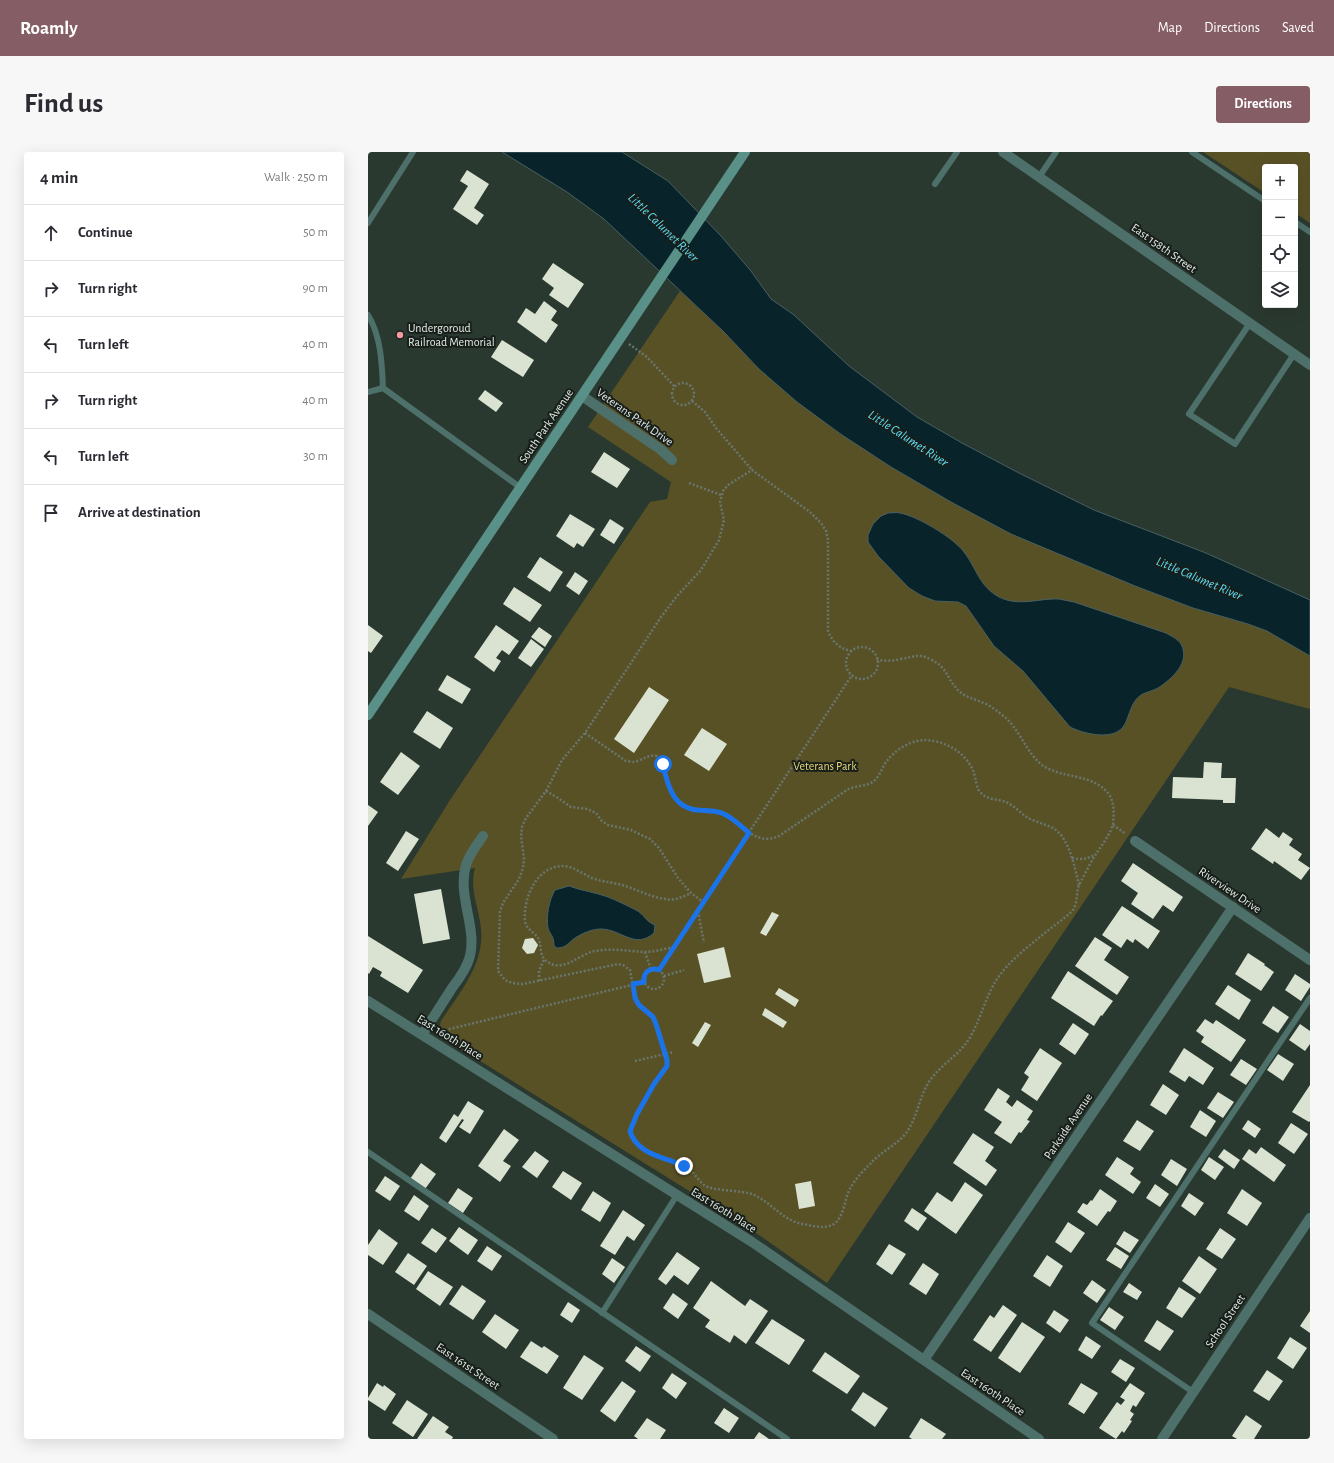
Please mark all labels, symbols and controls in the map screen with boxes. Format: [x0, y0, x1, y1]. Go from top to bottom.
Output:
text: Roamly [20, 19, 78, 38]
text: Map [1158, 21, 1182, 35]
text: Directions [1204, 21, 1260, 35]
text: Saved [1282, 21, 1314, 35]
button: Directions [1216, 86, 1310, 123]
text: Find us [24, 90, 103, 118]
map controls [1262, 164, 1298, 308]
button: + [1262, 164, 1298, 200]
text: 4 min [40, 169, 78, 186]
text: Walk · 250 m [264, 171, 328, 184]
water label: Little Calumet River [625, 191, 701, 265]
button: − [1262, 200, 1298, 236]
street label: East 158th Street [1129, 221, 1199, 275]
icon: ahead [40, 222, 62, 244]
text: Continue [78, 225, 133, 240]
text: 50 m [303, 226, 328, 239]
button: locate [1262, 236, 1298, 272]
button: layers [1262, 272, 1298, 308]
icon: right [40, 278, 62, 300]
text: Turn right [78, 281, 137, 296]
text: 90 m [302, 282, 328, 295]
place label: Undergoroud Railroad Memorial [408, 322, 495, 348]
marker: Undergoroud Railroad Memorial [395, 330, 405, 340]
icon: left [40, 334, 62, 356]
text: Turn left [78, 337, 129, 352]
text: 40 m [302, 338, 328, 351]
street label: Veterans Park Drive [595, 386, 675, 448]
street label: South Park Avenue [517, 387, 575, 465]
icon: right [40, 390, 62, 412]
text: Turn right [78, 393, 137, 408]
text: 40 m [302, 394, 328, 407]
water label: Little Calumet River [866, 408, 951, 470]
icon: left [40, 446, 62, 468]
text: Turn left [78, 449, 129, 464]
text: 30 m [303, 450, 328, 463]
icon: arrive [40, 502, 62, 524]
text: Arrive at destination [78, 505, 201, 520]
water label: Little Calumet River [1154, 555, 1245, 603]
route start [654, 755, 672, 773]
park label: Veterans Park [793, 760, 857, 772]
street label: Riverview Drive [1197, 865, 1263, 915]
street label: East 160th Place [415, 1012, 485, 1062]
street label: Parkside Avenue [1042, 1091, 1094, 1161]
route end [675, 1157, 693, 1175]
street label: East 160th Place [689, 1185, 759, 1235]
street label: School Street [1203, 1292, 1247, 1350]
street label: East 161st Street [434, 1340, 502, 1392]
street label: East 160th Place [959, 1366, 1027, 1418]

